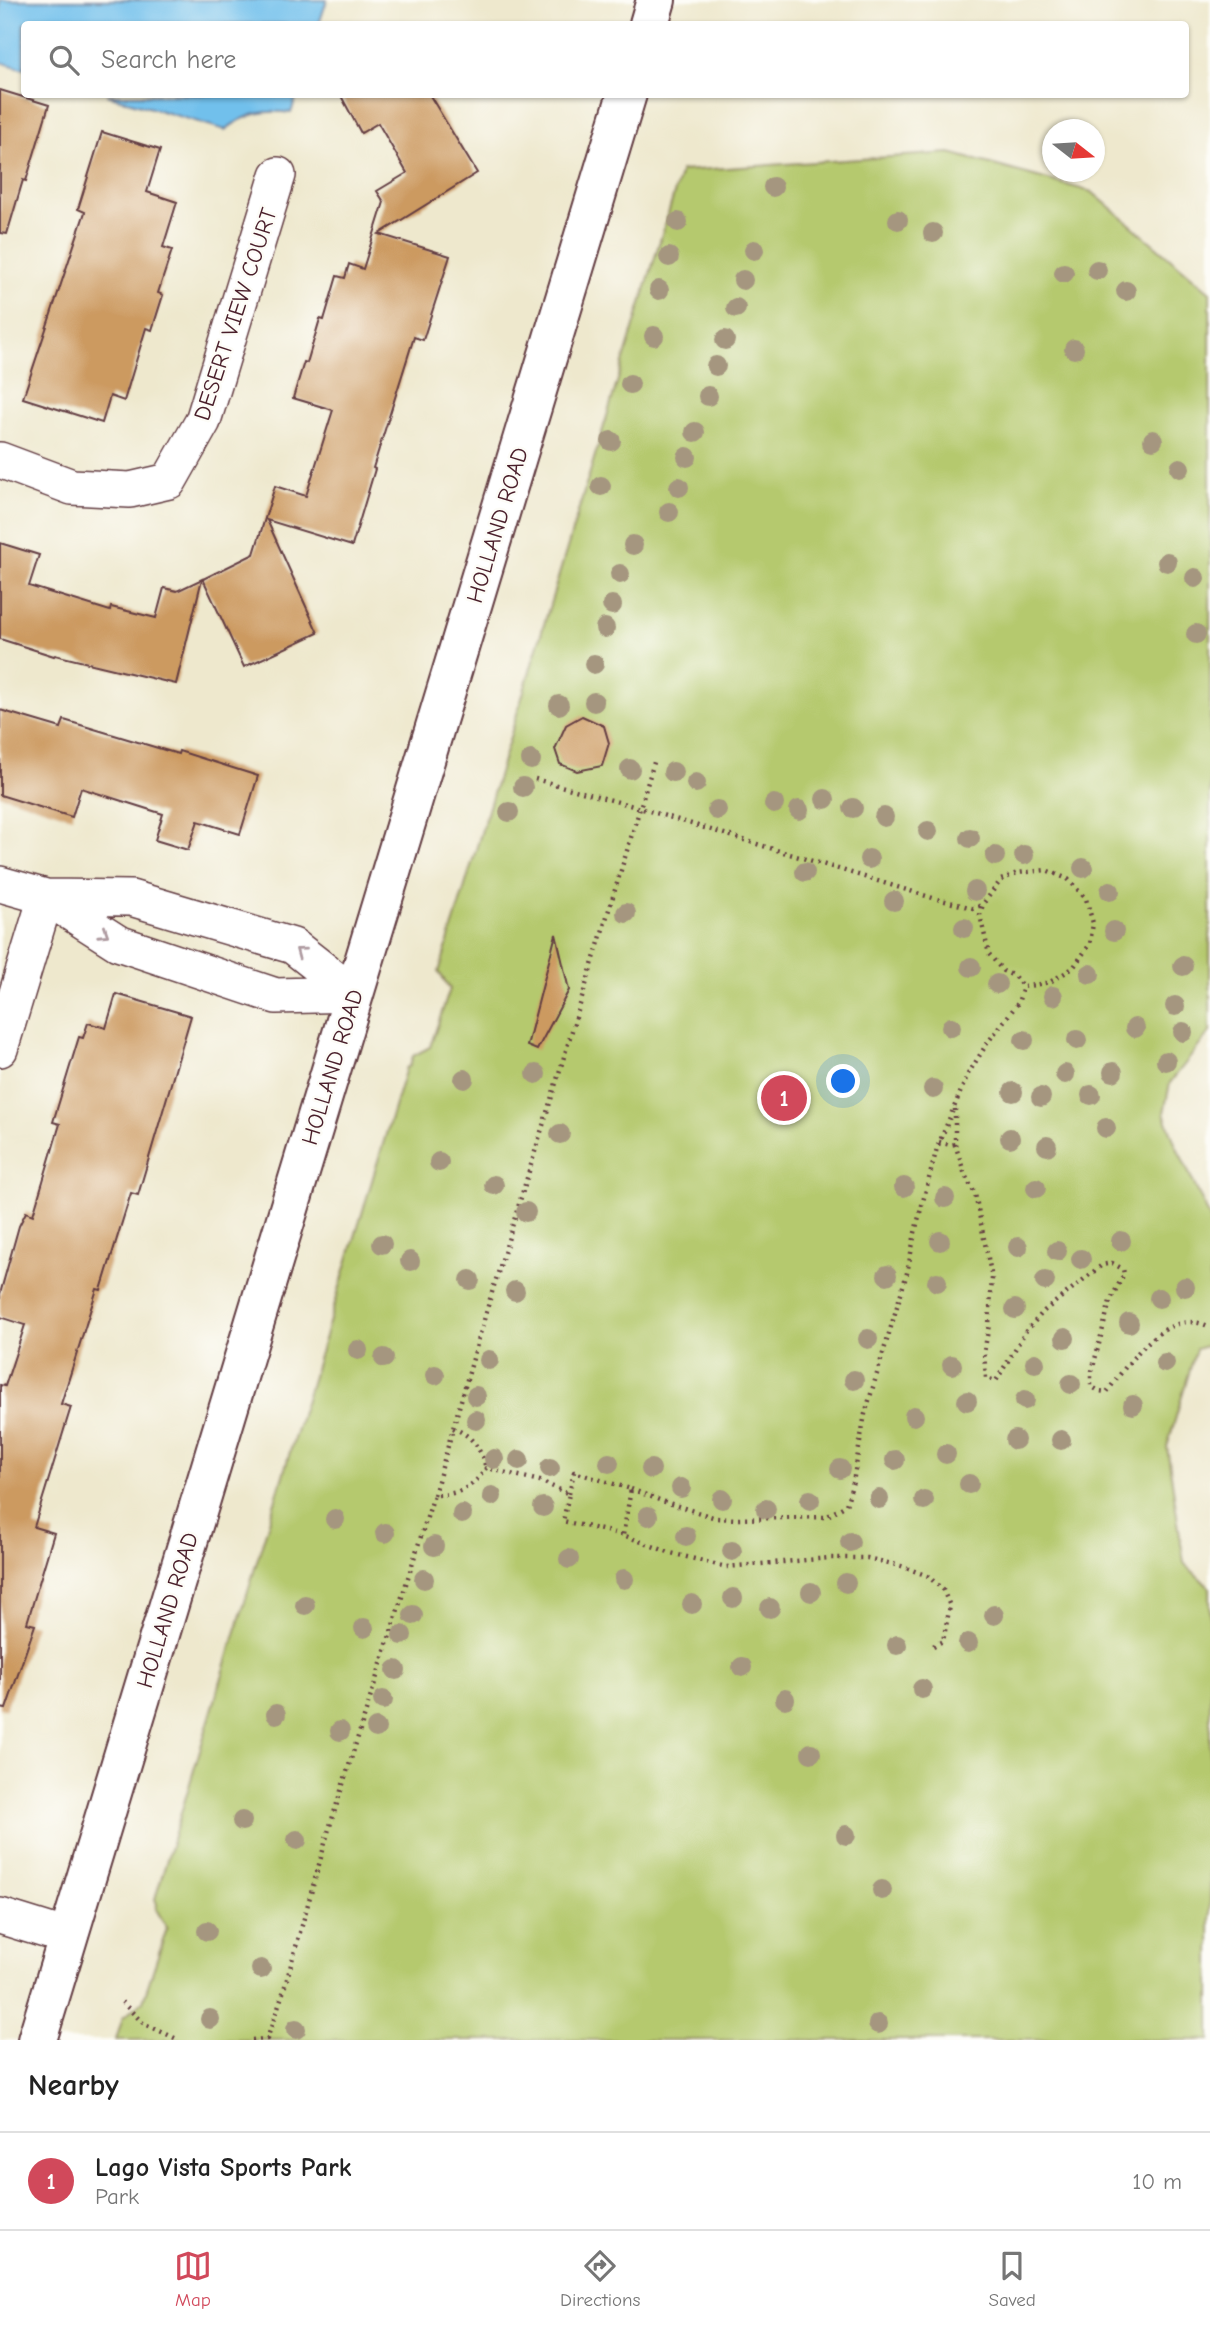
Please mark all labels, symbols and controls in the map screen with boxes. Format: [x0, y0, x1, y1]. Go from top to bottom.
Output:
search box [21, 21, 1189, 98]
icon: search [45, 41, 83, 79]
text: Search here [101, 45, 236, 75]
north arrow [1042, 119, 1105, 182]
street label: DESERT VIEW COURT [188, 205, 283, 424]
street label: HOLLAND ROAD [461, 444, 534, 606]
one-way arrow [96, 925, 109, 938]
one-way arrow [295, 948, 308, 961]
street label: HOLLAND ROAD [296, 986, 369, 1148]
your location [826, 1064, 860, 1098]
pin: 1 [761, 1072, 807, 1124]
street label: HOLLAND ROAD [131, 1529, 204, 1691]
text: Nearby [28, 2068, 119, 2103]
text: Lago Vista Sports Park [95, 2153, 351, 2183]
text: 1 [46, 2168, 56, 2195]
text: 10 m [1132, 2168, 1182, 2195]
text: Park [95, 2183, 139, 2210]
tab: Map [174, 2247, 212, 2311]
tab: Directions [560, 2247, 640, 2311]
tab: Saved [989, 2247, 1036, 2311]

